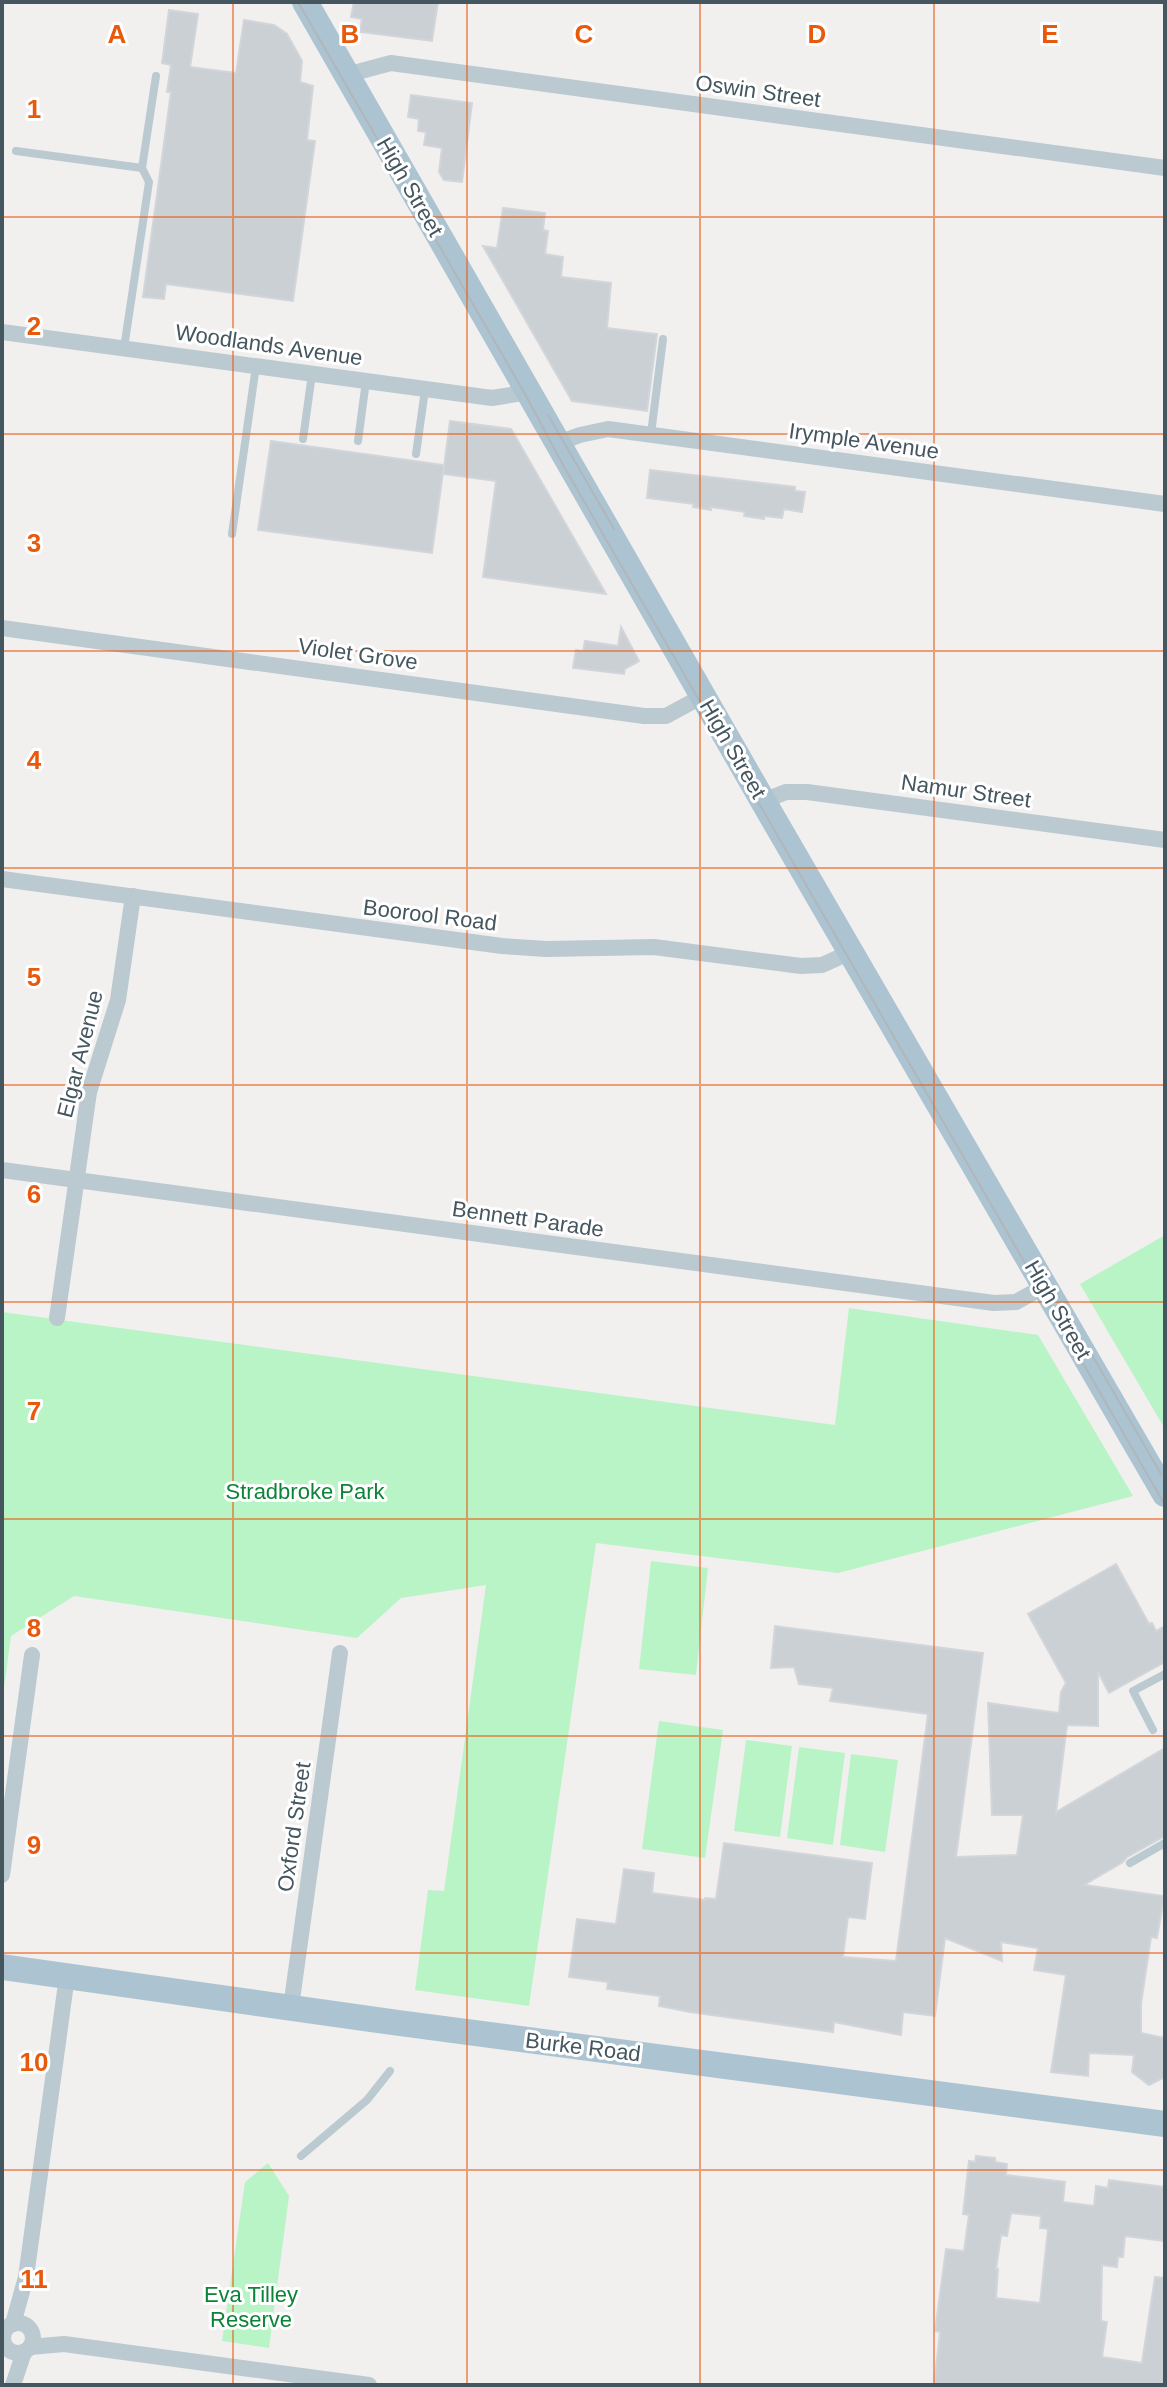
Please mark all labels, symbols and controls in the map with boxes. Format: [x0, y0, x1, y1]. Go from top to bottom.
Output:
text: A [108, 19, 127, 49]
text: B [341, 19, 359, 49]
text: C [575, 19, 594, 49]
text: D [808, 19, 826, 49]
text: E [1041, 19, 1059, 49]
street label: Oswin Street [694, 70, 822, 112]
text: 1 [27, 94, 41, 124]
street label: High Street [372, 133, 448, 241]
text: 2 [27, 311, 41, 341]
street label: Woodlands Avenue [174, 319, 364, 371]
street label: Irymple Avenue [787, 418, 941, 464]
text: 3 [27, 528, 41, 558]
street label: Violet Grove [297, 633, 419, 675]
street label: High Street [695, 695, 771, 803]
text: 4 [27, 745, 42, 775]
street label: Namur Street [899, 770, 1033, 812]
street label: Boorool Road [362, 894, 498, 936]
text: 5 [27, 962, 41, 992]
street label: Elgar Avenue [52, 988, 108, 1120]
text: 6 [27, 1179, 41, 1209]
street label: Bennett Parade [451, 1196, 605, 1242]
street label: High Street [1020, 1256, 1096, 1364]
text: 7 [27, 1396, 41, 1426]
park label: Stradbroke Park [226, 1479, 385, 1504]
text: 8 [27, 1613, 41, 1643]
street label: Oxford Street [273, 1760, 315, 1894]
text: 9 [27, 1830, 41, 1860]
street label: Burke Road [524, 2028, 642, 2066]
text: 10 [20, 2047, 48, 2077]
text: 11 [20, 2264, 48, 2294]
park label: Eva Tilley Reserve [204, 2282, 298, 2332]

